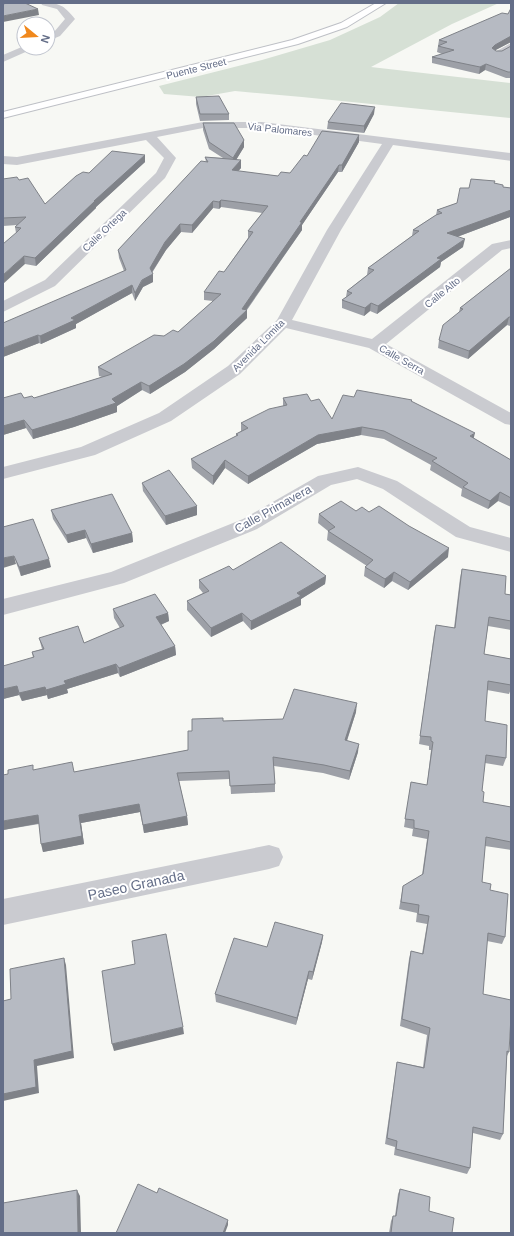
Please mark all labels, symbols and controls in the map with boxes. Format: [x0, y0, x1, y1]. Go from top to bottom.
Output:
north arrow [16, 16, 56, 56]
text: N [39, 33, 52, 45]
street label: Puente Street [165, 56, 227, 81]
street label: Via Palomares [247, 121, 313, 138]
street label: Calle Ortega [80, 207, 129, 254]
street label: Calle Alto [422, 275, 463, 310]
street label: Avenida Lomita [230, 317, 287, 374]
street label: Calle Serra [377, 342, 427, 377]
street label: Calle Primavera [232, 482, 314, 536]
street label: Paseo Granada [86, 867, 186, 903]

